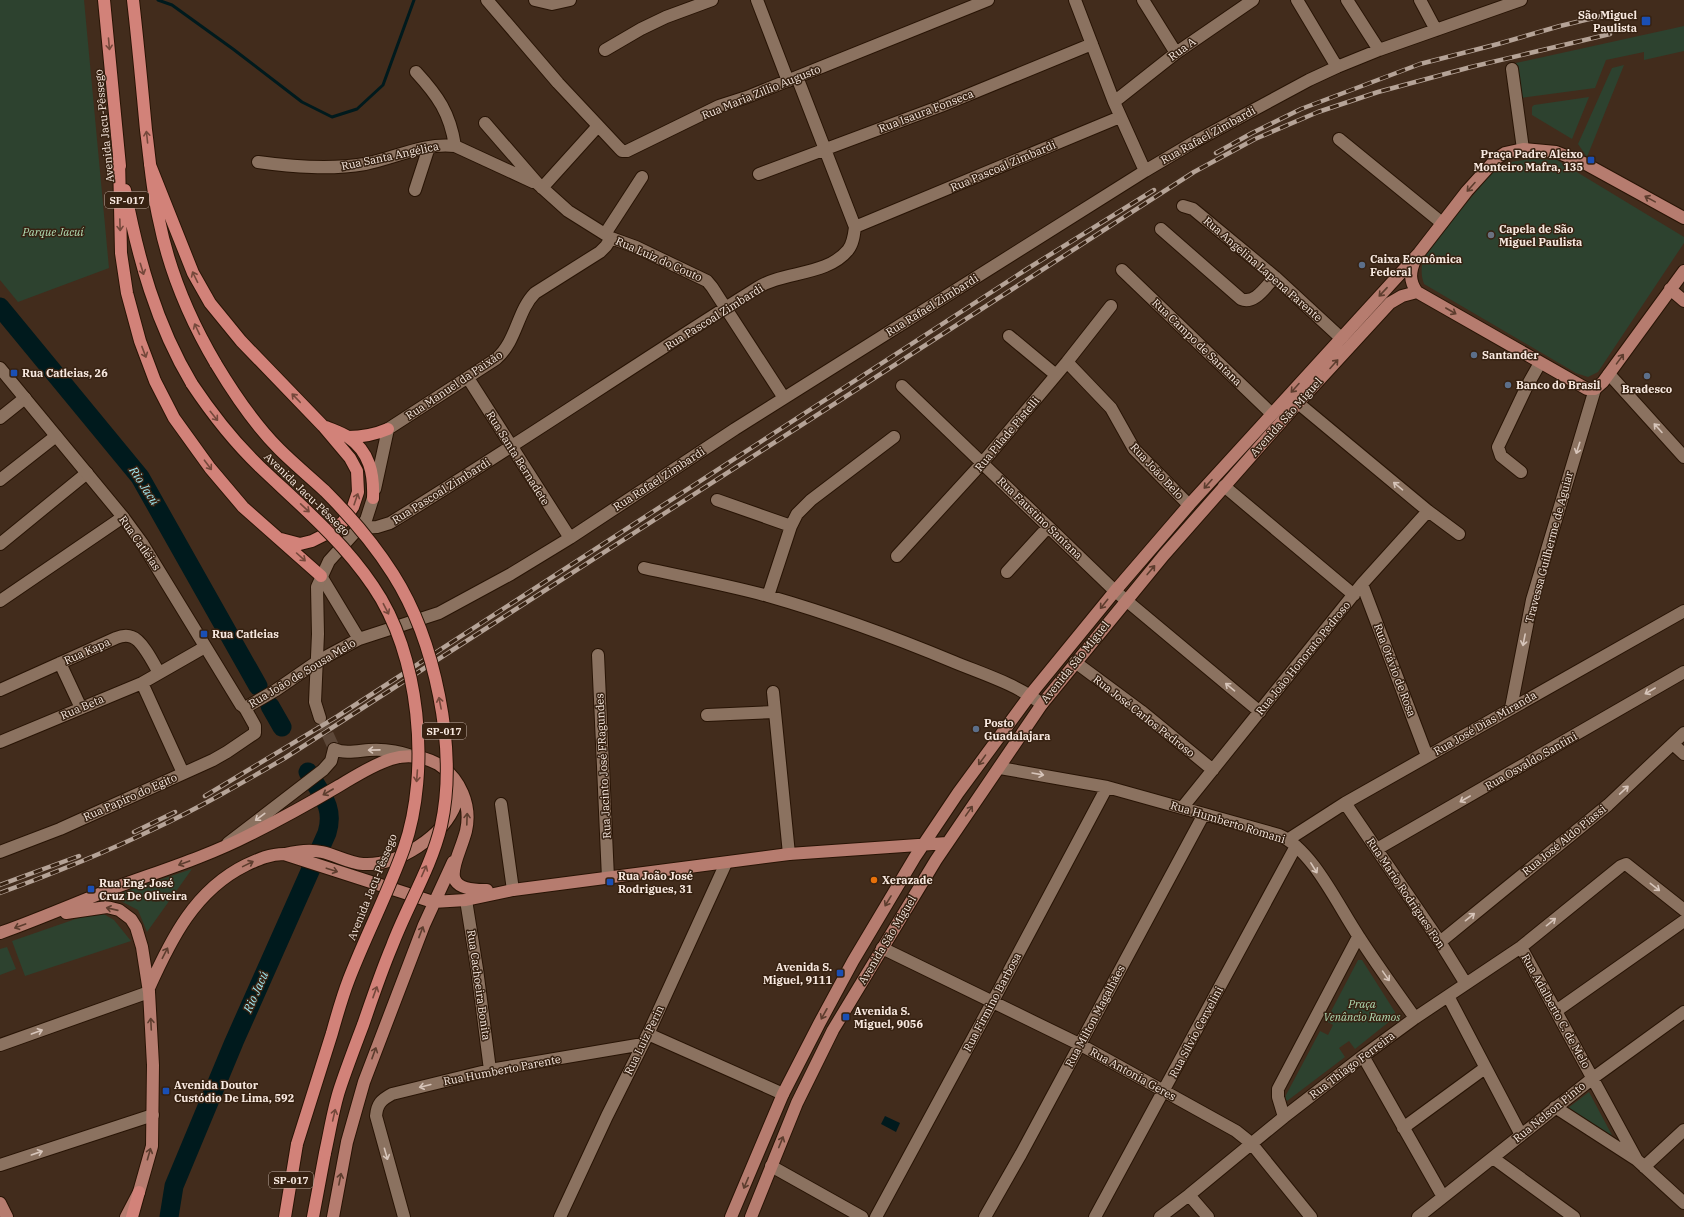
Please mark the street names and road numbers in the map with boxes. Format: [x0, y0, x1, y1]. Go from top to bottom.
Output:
street label: Rua A [1166, 34, 1199, 64]
street label: Rua Maria Zillio Augusto [700, 62, 822, 122]
street label: Avenida Jacu-Pêssego [91, 69, 117, 183]
street label: Rua Isaura Fonseca [876, 86, 976, 136]
street label: Rua Rafael Zimbardi [1158, 103, 1258, 167]
street label: Rua Pascoal Zimbardi [948, 137, 1058, 195]
street label: Rua Santa Angélica [340, 139, 440, 173]
road number: SP-017 [105, 192, 149, 208]
street label: Rua Angelina Lapena Parente [1201, 214, 1325, 324]
street label: Rua Luiz do Couto [614, 234, 704, 284]
street label: Rua Rafael Zimbardi [883, 271, 981, 339]
street label: Rua Pascoal Zimbardi [662, 281, 766, 353]
street label: Rua Campo de Santana [1149, 295, 1245, 389]
street label: Rua Manuel da Paixão [403, 347, 505, 423]
street label: Avenida São Miguel [1247, 375, 1325, 459]
street label: Rua Pilade Pistelli [972, 393, 1043, 474]
street label: Rua Santa Bernadete [483, 408, 553, 508]
street label: Rua João Belo [1128, 440, 1186, 502]
street label: Rua Rafael Zimbardi [611, 444, 708, 514]
street label: Avenida Jacu-Pêssego [261, 449, 353, 539]
street label: Rua Pascoal Zimbardi [389, 455, 493, 527]
street label: Travessa Guilherme de Aguiar [1522, 469, 1576, 624]
street label: Rua Faustino Santana [995, 474, 1085, 562]
street label: Rua Catléias [116, 513, 164, 573]
street label: Rua João Honorato Pedroso [1253, 598, 1353, 718]
street label: Avenida São Miguel [1038, 618, 1112, 706]
street label: Rua Otávio de Rosa [1371, 622, 1419, 718]
street label: Rua Kapa [62, 635, 112, 667]
street label: Rua João de Sousa Melo [246, 636, 358, 710]
street label: Rua José Carlos Pedroso [1090, 672, 1198, 760]
street label: Rua José Dias Miranda [1431, 688, 1539, 758]
street label: Rua Beta [58, 692, 106, 722]
street label: Rua Jacinto José FRagundes [592, 693, 614, 839]
road number: SP-017 [422, 723, 466, 739]
street label: Rua Osvaldo Santini [1483, 729, 1580, 793]
street label: Rua Papiro do Egito [81, 770, 179, 824]
street label: Rua Humberto Romani [1169, 798, 1288, 846]
street label: Rua José Aldo Piassi [1519, 801, 1609, 878]
street label: Avenida Jacu-Pêssego [344, 832, 400, 942]
street label: Rua Mario Rodrigues Fon [1364, 835, 1448, 951]
street label: Avenida São Miguel [855, 893, 919, 987]
street label: Rua Cachoeira Bonita [464, 929, 494, 1041]
street label: Rua Firmino Barbosa [960, 950, 1024, 1054]
street label: Rua Adalberto C. de Melo [1519, 951, 1593, 1071]
street label: Rua Milton Magalhães [1062, 963, 1128, 1069]
street label: Rua Sílvio Cervelini [1166, 984, 1226, 1080]
street label: Rua Luiz Perin [621, 1003, 667, 1077]
street label: Rua Thiago Ferreira [1307, 1028, 1397, 1102]
street label: Rua Antonia Geres [1087, 1045, 1179, 1103]
street label: Rua Humberto Parente [442, 1052, 562, 1088]
street label: Rua Nelson Pinto [1510, 1079, 1588, 1145]
road number: SP-017 [269, 1172, 313, 1188]

